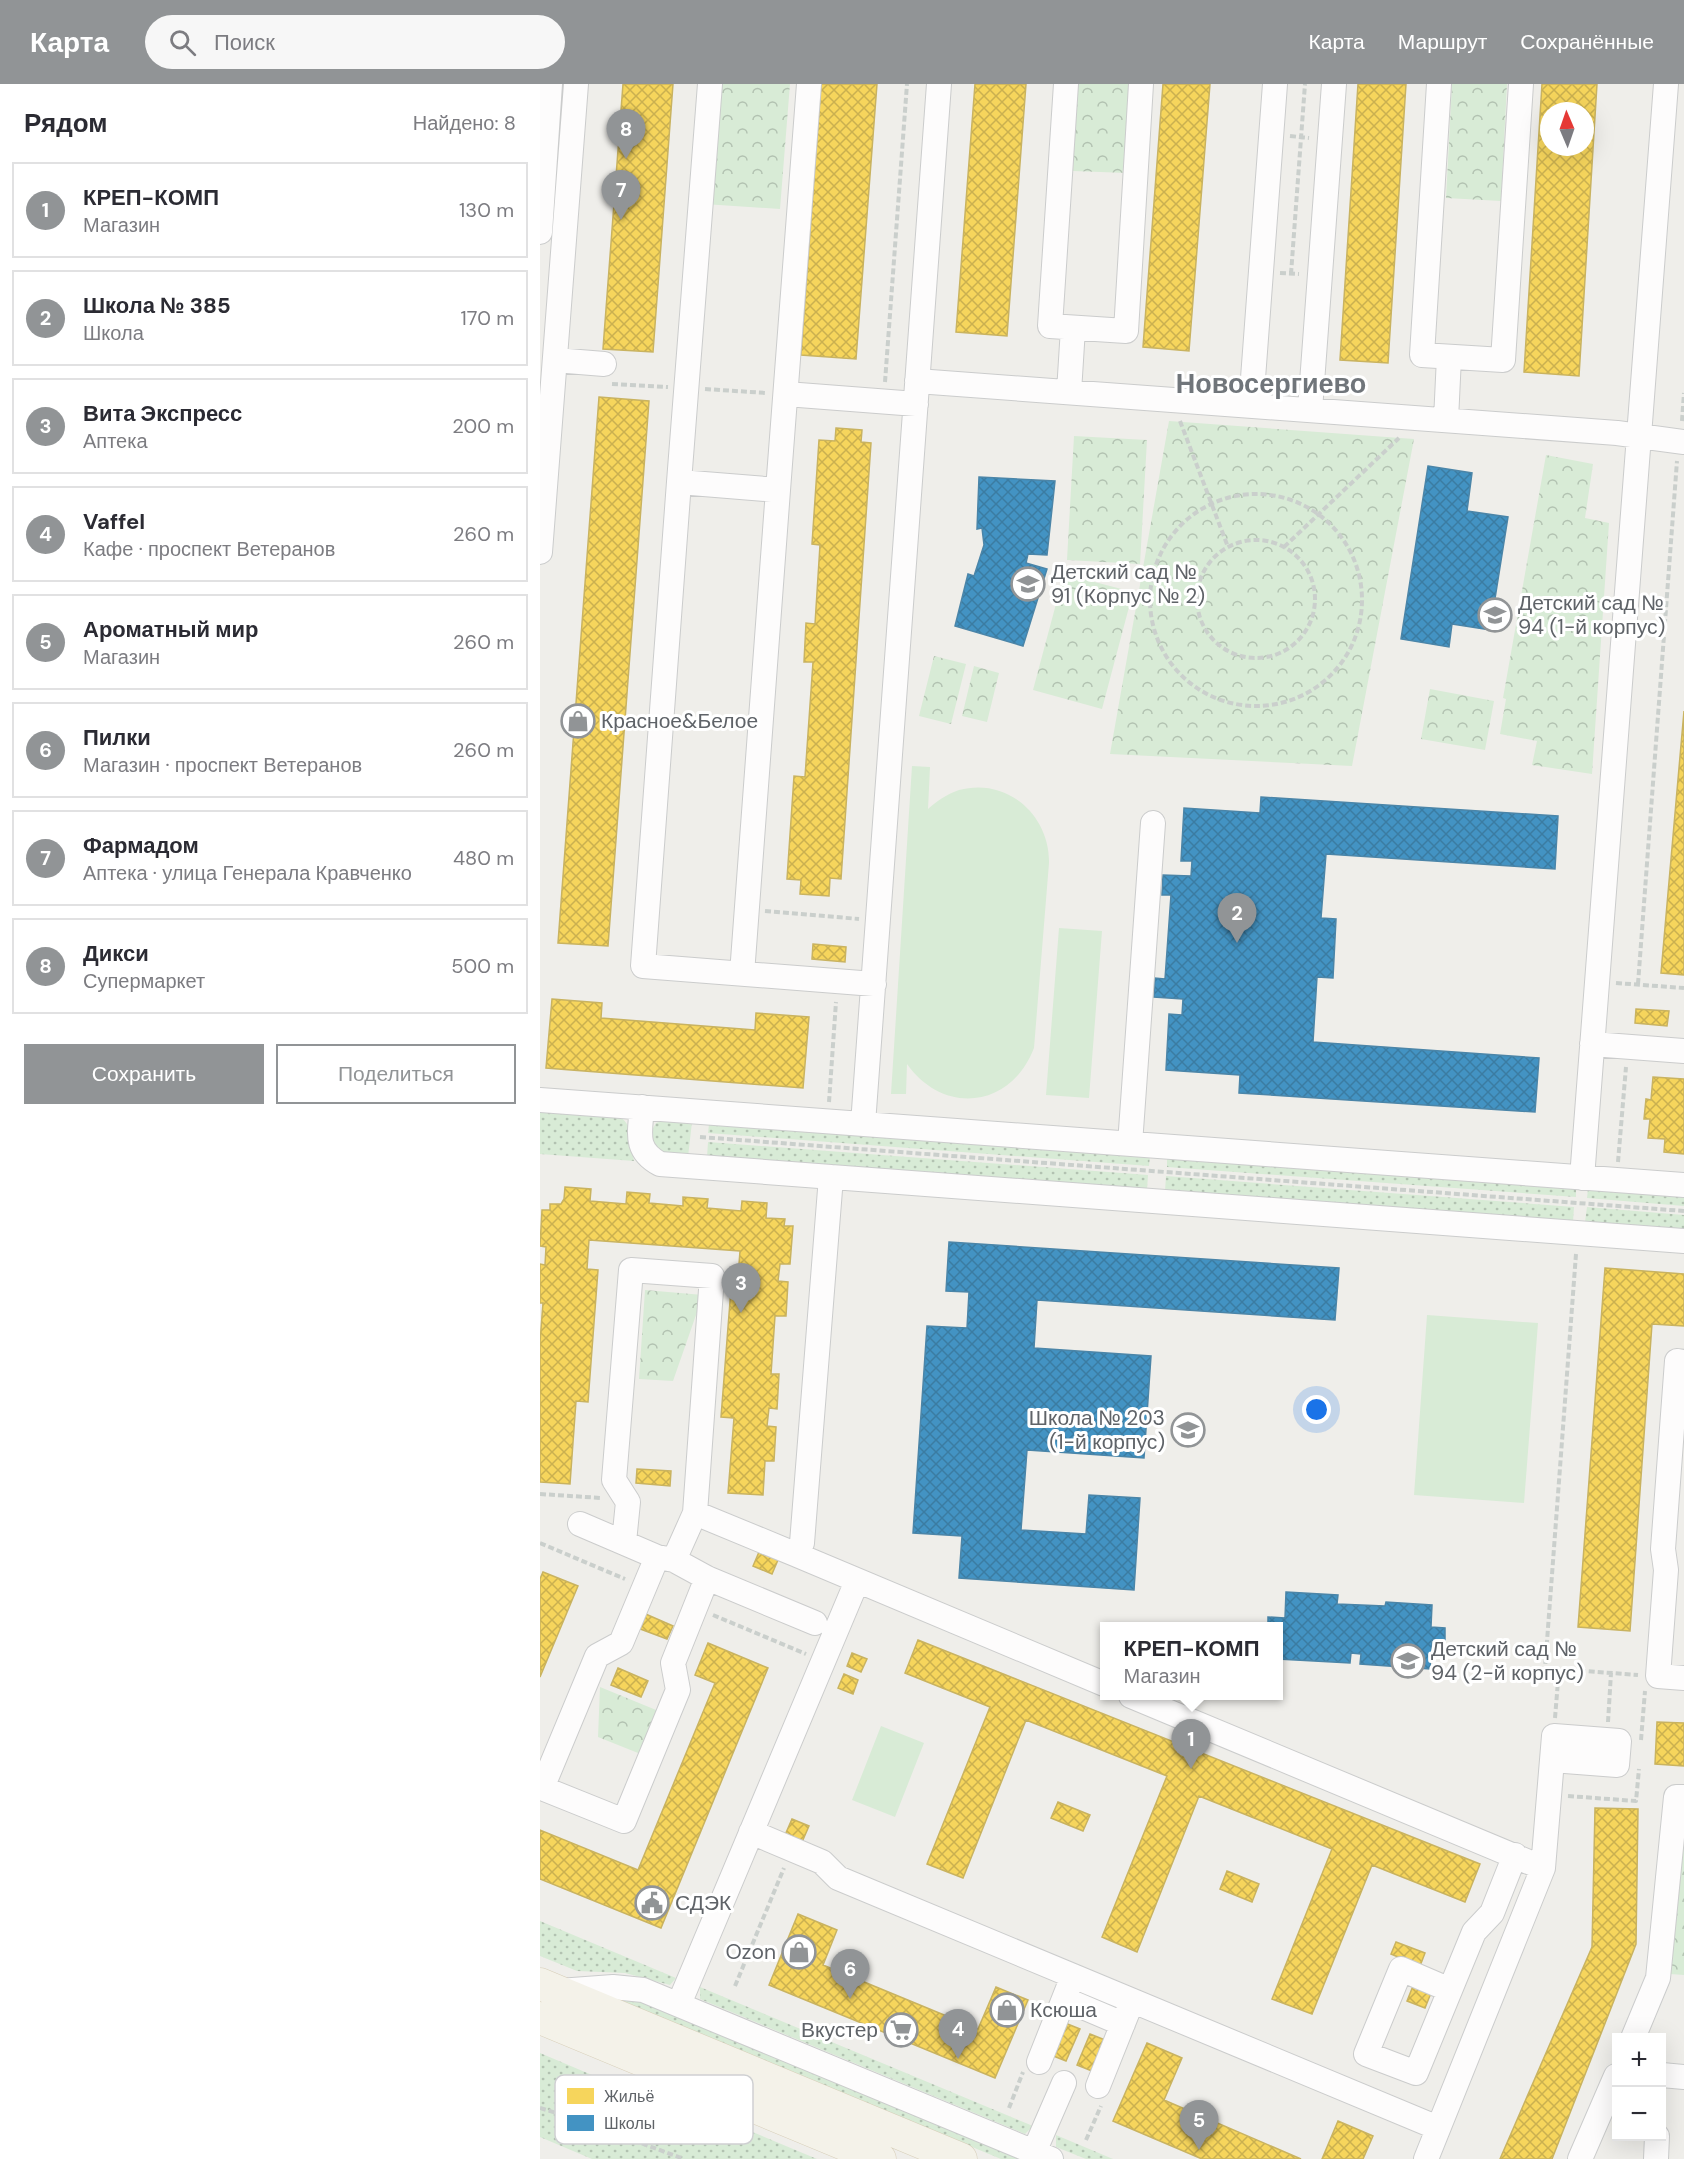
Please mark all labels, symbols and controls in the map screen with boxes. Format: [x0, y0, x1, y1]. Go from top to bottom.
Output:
search box [145, 15, 565, 69]
text: Карта [30, 24, 109, 61]
icon: search [166, 26, 199, 59]
text: Поиск [214, 28, 275, 57]
text: Карта [1309, 28, 1365, 56]
text: Маршрут [1398, 28, 1487, 56]
text: Сохранённые [1520, 28, 1654, 56]
north arrow [1540, 102, 1594, 156]
text: Рядом [24, 106, 107, 140]
text: Найдено: 8 [413, 110, 516, 136]
pin: 8 [606, 110, 646, 159]
pin: 7 [602, 170, 640, 220]
text: КРЕП-КОМП [83, 183, 219, 212]
text: 1 [42, 197, 49, 223]
text: 130 m [459, 197, 514, 223]
text: Магазин [83, 212, 160, 238]
text: Школа № 385 [83, 291, 231, 320]
text: 2 [40, 305, 51, 331]
text: 170 m [461, 305, 514, 331]
text: Школа [83, 320, 144, 346]
district label: Новосергиево [1176, 366, 1366, 401]
text: Вита Экспресс [83, 399, 242, 428]
text: 3 [39, 413, 52, 439]
text: 200 m [452, 413, 514, 439]
text: Аптека [83, 428, 148, 454]
text: Vaffel [83, 507, 145, 536]
text: 4 [39, 521, 52, 547]
text: 260 m [453, 521, 514, 547]
text: Кафе · проспект Ветеранов [83, 536, 335, 562]
place label: Детский сад № 91 (Корпус № 2) [1051, 558, 1205, 610]
school or university icon: Детский сад № 91 (Корпус № 2) [1010, 566, 1046, 602]
place label: Детский сад № 94 (1-й корпус) [1518, 589, 1665, 641]
school or university icon: Детский сад № 94 (1-й корпус) [1477, 597, 1513, 633]
text: Ароматный мир [83, 615, 258, 644]
text: 5 [39, 629, 52, 655]
text: 260 m [453, 629, 514, 655]
text: Магазин [83, 644, 160, 670]
shop icon: Красное&Белое [560, 703, 596, 739]
place label: Красное&Белое [601, 707, 758, 735]
text: Пилки [83, 723, 151, 752]
text: 6 [39, 737, 52, 763]
text: 260 m [453, 737, 514, 763]
text: Магазин · проспект Ветеранов [83, 752, 362, 778]
text: Фармадом [83, 831, 199, 860]
text: 7 [40, 845, 51, 871]
text: 480 m [453, 845, 514, 871]
text: Аптека · улица Генерала Кравченко [83, 860, 412, 886]
pin: 2 [1218, 894, 1256, 943]
text: Дикси [83, 939, 149, 968]
text: 8 [39, 953, 52, 979]
text: 500 m [451, 953, 514, 979]
text: Супермаркет [83, 968, 205, 994]
button: Сохранить [24, 1044, 264, 1104]
button: Поделиться [276, 1044, 516, 1104]
pin: 3 [722, 1264, 760, 1313]
your location [1302, 1395, 1331, 1424]
place label: Школа № 203 (1-й корпус) [1029, 1404, 1165, 1456]
school or university icon: Школа № 203 (1-й корпус) [1170, 1412, 1206, 1448]
popup [1100, 1622, 1283, 1700]
text: КРЕП-КОМП [1124, 1634, 1259, 1663]
place label: Детский сад № 94 (2-й корпус) [1431, 1635, 1584, 1687]
school or university icon: Детский сад № 94 (2-й корпус) [1390, 1643, 1426, 1679]
text: Магазин [1124, 1663, 1201, 1689]
pin: 1 [1172, 1720, 1210, 1769]
public building icon: СДЭК [634, 1885, 670, 1921]
place label: СДЭК [675, 1889, 732, 1917]
shop icon: Ozon [781, 1934, 817, 1970]
place label: Ozon [726, 1938, 776, 1966]
pin: 6 [830, 1950, 870, 1999]
shop icon: Ксюша [989, 1992, 1025, 2028]
place label: Ксюша [1030, 1996, 1097, 2024]
pin: 4 [938, 2010, 978, 2059]
supermarket icon: Вкустер [883, 2012, 919, 2048]
place label: Вкустер [801, 2016, 878, 2044]
map controls [1612, 2033, 1666, 2141]
button: + [1612, 2033, 1666, 2087]
legend [555, 2075, 753, 2144]
text: Жильё [604, 2086, 654, 2107]
button: − [1612, 2087, 1666, 2141]
pin: 5 [1180, 2100, 1218, 2150]
text: Школы [604, 2113, 655, 2134]

